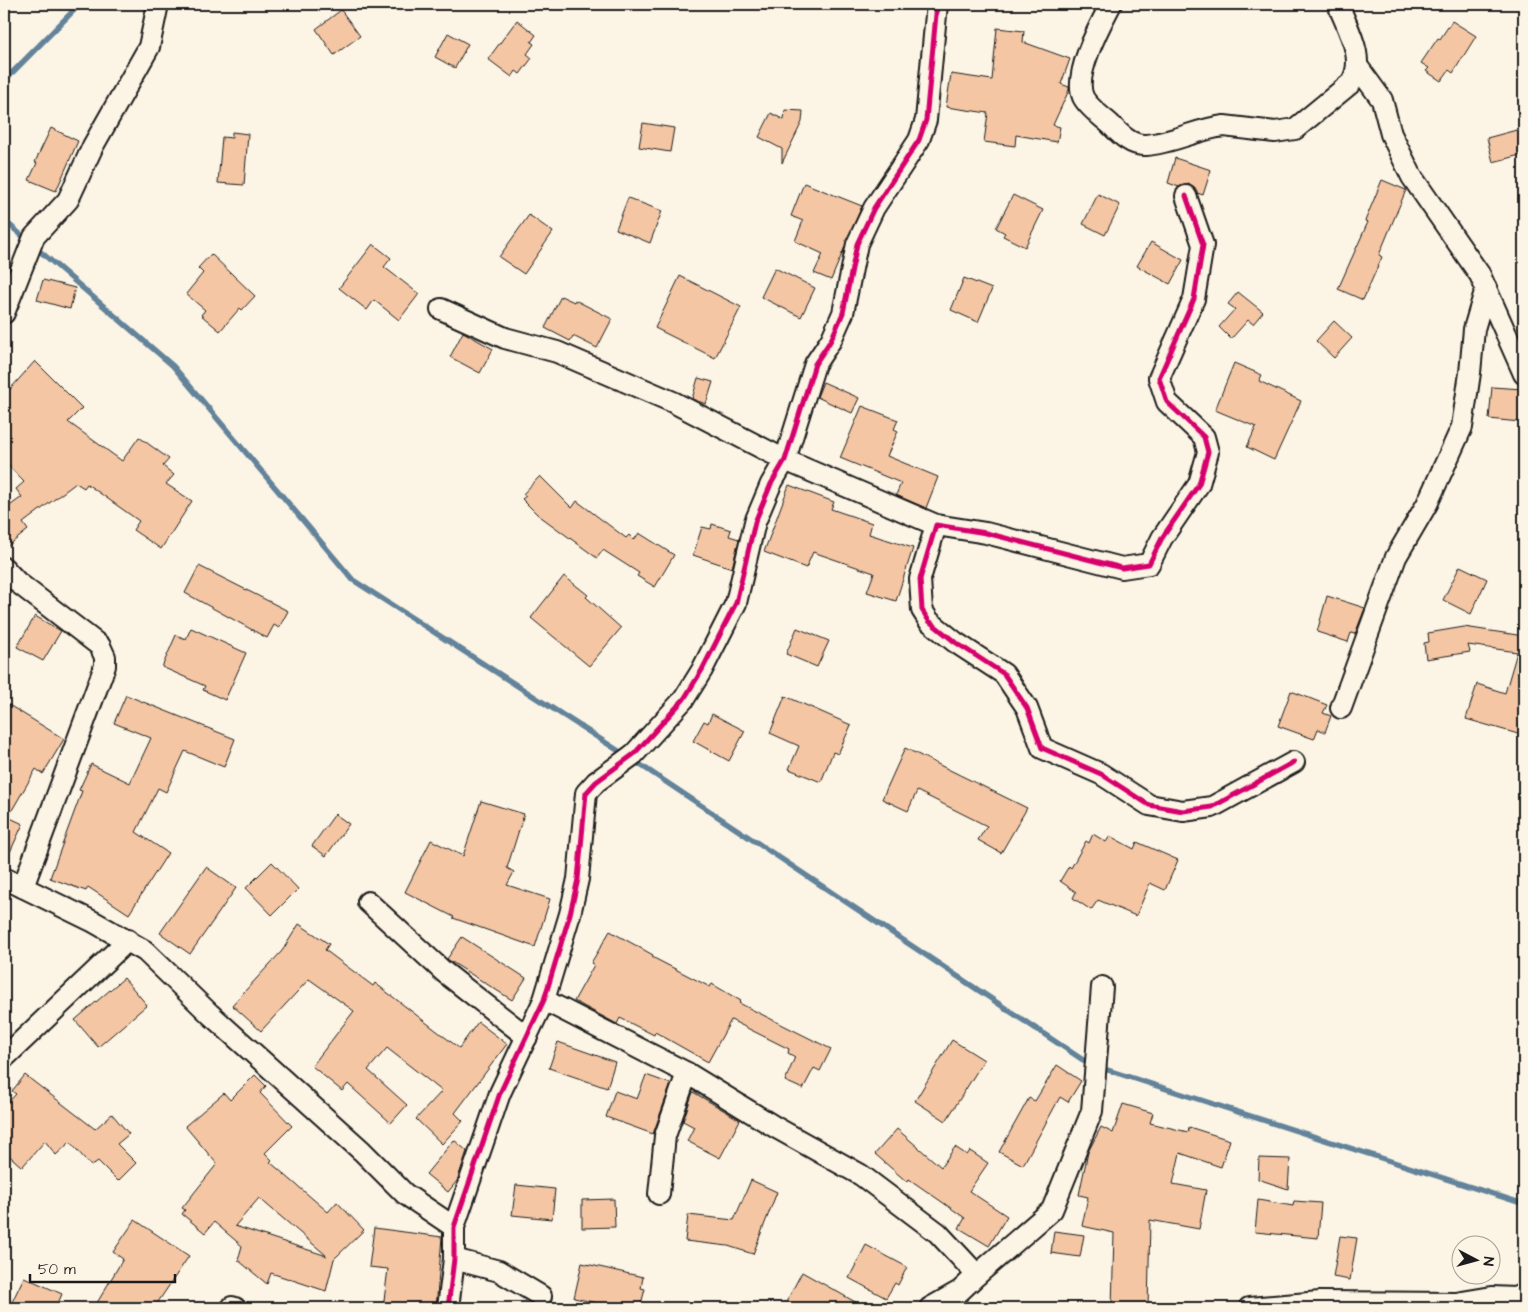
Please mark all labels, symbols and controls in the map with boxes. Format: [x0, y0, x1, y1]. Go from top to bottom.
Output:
north arrow [1450, 1234, 1500, 1284]
scale bar [30, 1252, 175, 1284]
text: N [1478, 1256, 1498, 1267]
text: 50 m [38, 1259, 76, 1280]

